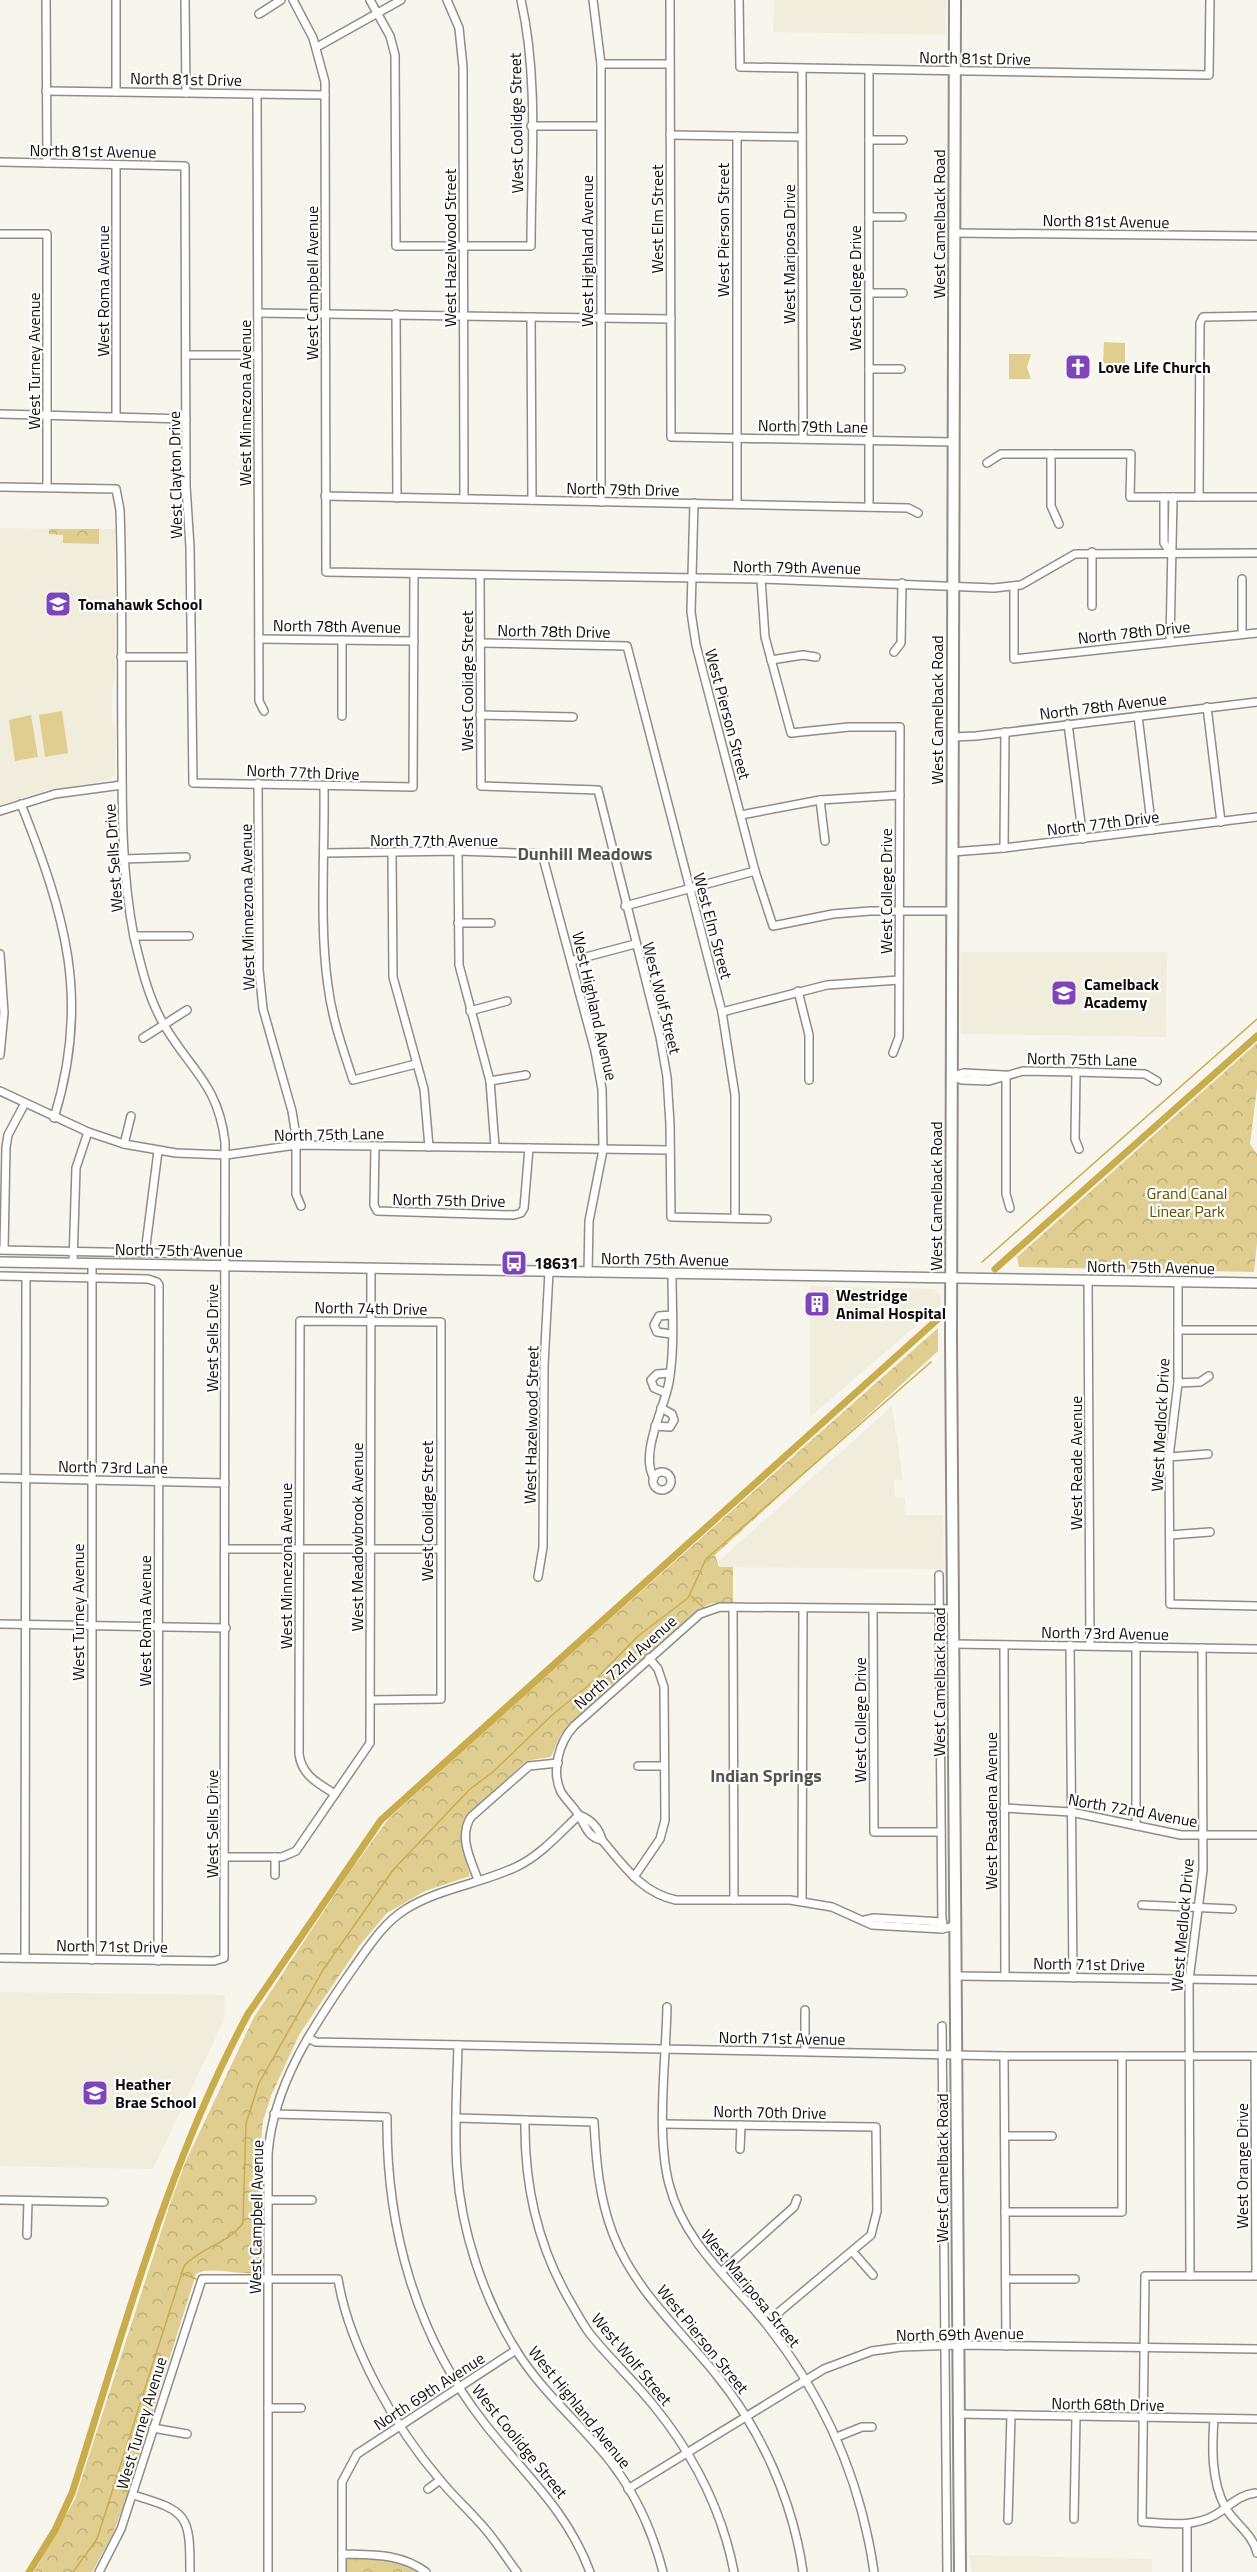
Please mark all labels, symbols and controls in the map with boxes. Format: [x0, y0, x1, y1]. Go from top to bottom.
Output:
street label: North 81st Drive [919, 45, 1031, 71]
street label: West Coolidge Street [503, 52, 529, 194]
street label: North 81st Drive [130, 66, 242, 92]
street label: North 81st Avenue [29, 138, 157, 164]
street label: West Camelback Road [927, 149, 951, 299]
street label: West Pierson Street [711, 162, 735, 297]
street label: West Elm Street [645, 164, 669, 274]
street label: West Hazelwood Street [438, 168, 462, 327]
street label: West Highland Avenue [575, 175, 599, 327]
street label: West Mariposa Drive [777, 184, 801, 324]
street label: West Campbell Avenue [300, 206, 324, 360]
street label: North 81st Avenue [1042, 208, 1170, 234]
street label: West Roma Avenue [91, 225, 115, 357]
street label: West College Drive [843, 225, 867, 351]
street label: West Turney Avenue [22, 292, 46, 430]
street label: West Minnezona Avenue [233, 320, 257, 486]
church icon: Love Life Church [1063, 352, 1093, 382]
place label: Love Life Church [1098, 355, 1211, 379]
street label: West Clayton Drive [162, 411, 188, 539]
street label: North 79th Lane [758, 413, 868, 439]
street label: North 79th Drive [566, 476, 680, 502]
street label: North 79th Avenue [733, 554, 861, 580]
school or university icon: Tomahawk School [43, 589, 73, 619]
place label: Tomahawk School [78, 592, 203, 616]
street label: West Coolidge Street [455, 610, 479, 751]
street label: North 78th Avenue [273, 613, 401, 639]
street label: North 78th Drive [1077, 614, 1191, 650]
street label: North 78th Drive [497, 618, 611, 644]
street label: West Camelback Road [925, 635, 949, 785]
street label: West Pierson Street [699, 646, 757, 782]
street label: North 78th Avenue [1038, 686, 1168, 726]
street label: North 77th Drive [246, 758, 360, 786]
street label: West Sells Drive [97, 803, 129, 913]
street label: North 77th Drive [1045, 804, 1161, 842]
street label: West Minnezona Avenue [234, 824, 260, 990]
street label: North 77th Avenue [370, 828, 498, 852]
street label: West College Drive [874, 828, 898, 954]
district label: Dunhill Meadows [517, 840, 653, 867]
street label: West Elm Street [687, 870, 739, 982]
street label: West Highland Avenue [566, 929, 624, 1083]
street label: West Wolf Street [636, 940, 688, 1057]
place label: Camelback Academy [1084, 972, 1160, 1014]
school or university icon: Camelback Academy [1049, 978, 1079, 1008]
street label: North 75th Lane [1027, 1046, 1137, 1072]
street label: North 75th Lane [274, 1121, 384, 1147]
street label: West Camelback Road [924, 1121, 948, 1271]
park label: Grand Canal Linear Park [1146, 1181, 1228, 1223]
street label: North 75th Drive [392, 1187, 506, 1213]
street label: North 75th Avenue [115, 1237, 243, 1263]
street label: North 75th Avenue [601, 1246, 729, 1272]
bus stop icon: 18631 [499, 1248, 529, 1278]
place label: 18631 [534, 1251, 579, 1275]
street label: North 75th Avenue [1087, 1254, 1215, 1280]
place label: Westridge Animal Hospital [836, 1283, 946, 1325]
street label: West Sells Drive [200, 1284, 224, 1392]
building icon: Westridge Animal Hospital [802, 1289, 832, 1319]
street label: North 74th Drive [314, 1295, 428, 1321]
street label: West Hazelwood Street [518, 1345, 544, 1504]
street label: West Medlock Drive [1145, 1358, 1175, 1492]
street label: West Reade Avenue [1064, 1396, 1088, 1530]
street label: West Coolidge Street [415, 1440, 439, 1581]
street label: West Meadowbrook Avenue [345, 1443, 369, 1631]
street label: North 73rd Lane [58, 1454, 168, 1480]
street label: West Minnezona Avenue [274, 1483, 298, 1649]
street label: West Turney Avenue [66, 1543, 90, 1681]
street label: West Roma Avenue [133, 1555, 157, 1687]
street label: West Camelback Road [927, 1607, 951, 1757]
street label: North 72nd Avenue [568, 1609, 682, 1715]
street label: North 73rd Avenue [1041, 1620, 1169, 1646]
street label: West College Drive [848, 1657, 872, 1783]
street label: West Pasadena Avenue [979, 1732, 1003, 1890]
district label: Indian Springs [710, 1762, 822, 1789]
street label: West Sells Drive [200, 1770, 224, 1878]
street label: North 72nd Avenue [1066, 1787, 1200, 1833]
street label: West Medlock Drive [1164, 1857, 1200, 1993]
street label: North 71st Drive [56, 1933, 168, 1959]
street label: North 71st Drive [1033, 1951, 1145, 1977]
street label: North 71st Avenue [718, 2025, 846, 2051]
place label: Heather Brae School [115, 2072, 197, 2114]
school or university icon: Heather Brae School [80, 2078, 110, 2108]
street label: West Camelback Road [930, 2093, 954, 2243]
street label: North 70th Drive [713, 2099, 827, 2125]
street label: West Orange Drive [1230, 2103, 1254, 2229]
street label: West Campbell Avenue [243, 2140, 269, 2294]
street label: West Mariposa Street [696, 2224, 807, 2353]
street label: West Pierson Street [651, 2279, 755, 2399]
street label: West Wolf Street [586, 2307, 678, 2411]
street label: North 69th Avenue [896, 2321, 1024, 2347]
street label: West Highland Avenue [523, 2340, 637, 2474]
street label: North 69th Avenue [369, 2346, 489, 2436]
street label: West Turney Avenue [109, 2354, 173, 2492]
street label: West Coolidge Street [466, 2379, 574, 2504]
street label: North 68th Drive [1051, 2391, 1165, 2417]

